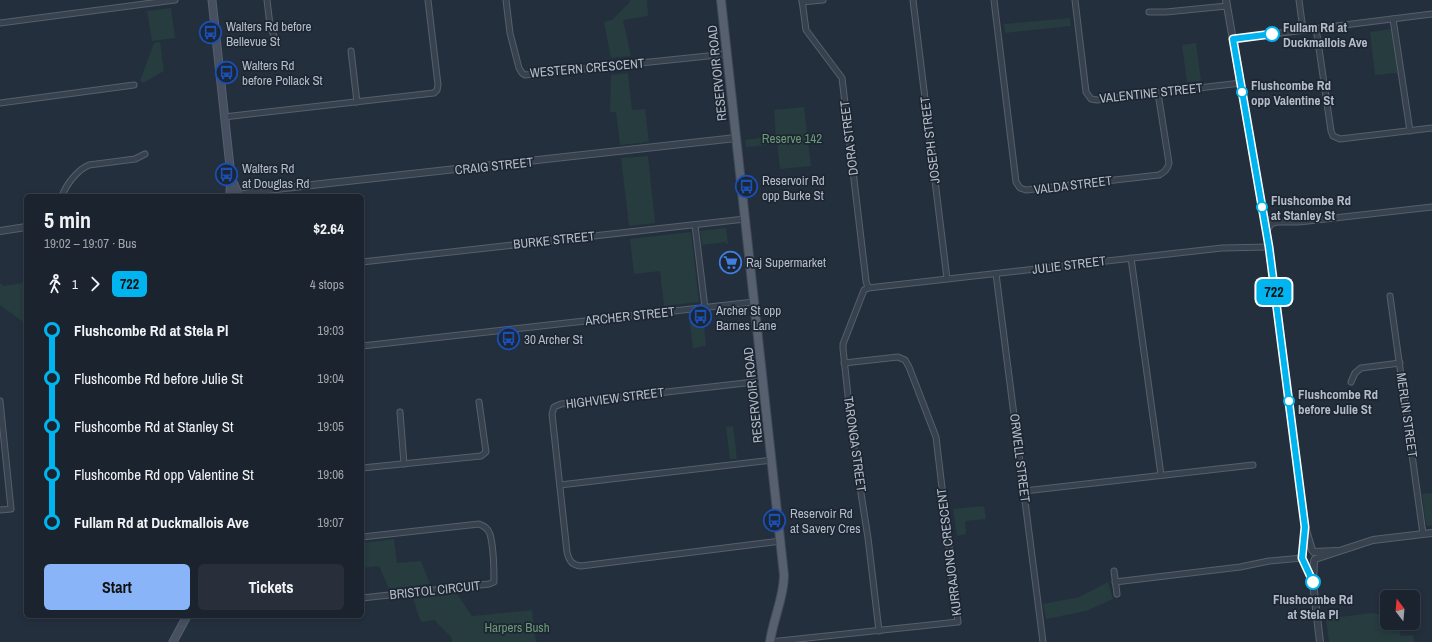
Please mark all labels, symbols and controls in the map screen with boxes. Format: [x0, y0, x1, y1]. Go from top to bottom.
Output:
place label: Walters Rd before Bellevue St [226, 18, 312, 50]
place label: Fullam Rd at Duckmallois Ave [1283, 19, 1368, 51]
bus stop icon: Walters Rd before Bellevue St [197, 20, 223, 46]
street label: RESERVOIR ROAD [703, 24, 730, 122]
marker: Fullam Rd at Duckmallois Ave [1264, 26, 1280, 42]
street label: WESTERN CRESCENT [529, 54, 645, 81]
place label: Walters Rd before Pollack St [242, 57, 323, 89]
bus stop icon: Walters Rd before Pollack St [213, 59, 239, 85]
place label: Flushcombe Rd opp Valentine St [1251, 77, 1334, 109]
street label: VALENTINE STREET [1099, 79, 1204, 107]
marker: Flushcombe Rd opp Valentine St [1236, 86, 1248, 98]
street label: JOSEPH STREET [916, 95, 944, 185]
street label: DORA STREET [836, 99, 862, 176]
park label: Reserve 142 [762, 130, 822, 147]
street label: CRAIG STREET [454, 153, 535, 179]
place label: Walters Rd at Douglas Rd [242, 160, 310, 192]
bus stop icon: Walters Rd at Douglas Rd [213, 162, 239, 188]
place label: Reservoir Rd opp Burke St [762, 172, 825, 204]
street label: VALDA STREET [1033, 172, 1114, 198]
bus stop icon: Reservoir Rd opp Burke St [734, 174, 760, 200]
place label: Flushcombe Rd at Stanley St [1271, 192, 1351, 224]
marker: Flushcombe Rd at Stanley St [1256, 201, 1268, 213]
text: 5 min [44, 205, 91, 235]
text: $2.64 [313, 218, 344, 239]
street label: BURKE STREET [512, 227, 596, 253]
text: 19:02 – 19:07 · Bus [44, 235, 136, 252]
supermarket icon: Raj Supermarket [717, 249, 743, 275]
street label: JULIE STREET [1031, 252, 1107, 278]
place label: Raj Supermarket [746, 254, 826, 271]
icon: walk [44, 273, 66, 295]
icon: forward [84, 273, 106, 295]
text: 722 [120, 275, 139, 293]
text: 1 [72, 276, 78, 293]
text: 4 stops [310, 276, 344, 293]
line badge: 722 [1251, 279, 1297, 305]
text: 722 [1264, 283, 1284, 301]
place label: Archer St opp Barnes Lane [715, 302, 781, 334]
street label: ARCHER STREET [583, 303, 676, 329]
bus stop icon: Archer St opp Barnes Lane [688, 304, 714, 330]
text: Flushcombe Rd at Stela Pl [74, 320, 229, 341]
text: 19:03 [317, 322, 344, 339]
bus stop icon: 30 Archer St [496, 326, 522, 352]
place label: 30 Archer St [524, 331, 583, 348]
street label: RESERVOIR ROAD [739, 346, 766, 444]
text: Flushcombe Rd before Julie St [74, 368, 243, 389]
text: 19:04 [317, 370, 344, 387]
street label: MERLIN STREET [1393, 372, 1421, 459]
street label: HIGHVIEW STREET [565, 383, 666, 412]
place label: Flushcombe Rd before Julie St [1298, 386, 1378, 418]
street label: TARONGA STREET [840, 395, 870, 493]
marker: Flushcombe Rd before Julie St [1283, 395, 1295, 407]
street label: ORWELL STREET [1006, 413, 1034, 504]
text: Flushcombe Rd at Stanley St [74, 416, 233, 437]
text: 19:05 [317, 418, 344, 435]
text: Flushcombe Rd opp Valentine St [74, 464, 254, 485]
text: 19:06 [317, 466, 344, 483]
street label: KURRAJONG CRESCENT [933, 487, 965, 617]
place label: Reservoir Rd at Savery Cres [790, 505, 861, 537]
bus stop icon: Reservoir Rd at Savery Cres [761, 507, 787, 533]
text: Fullam Rd at Duckmallois Ave [74, 512, 249, 533]
text: 19:07 [317, 514, 344, 531]
button: Start [44, 564, 190, 610]
button: Tickets [198, 564, 344, 610]
marker: Flushcombe Rd at Stela Pl [1305, 574, 1321, 590]
street label: BRISTOL CIRCUIT [389, 577, 482, 603]
north arrow [1380, 590, 1420, 630]
map controls [1380, 590, 1420, 630]
place label: Flushcombe Rd at Stela Pl [1273, 591, 1353, 623]
park label: Harpers Bush [484, 619, 550, 636]

